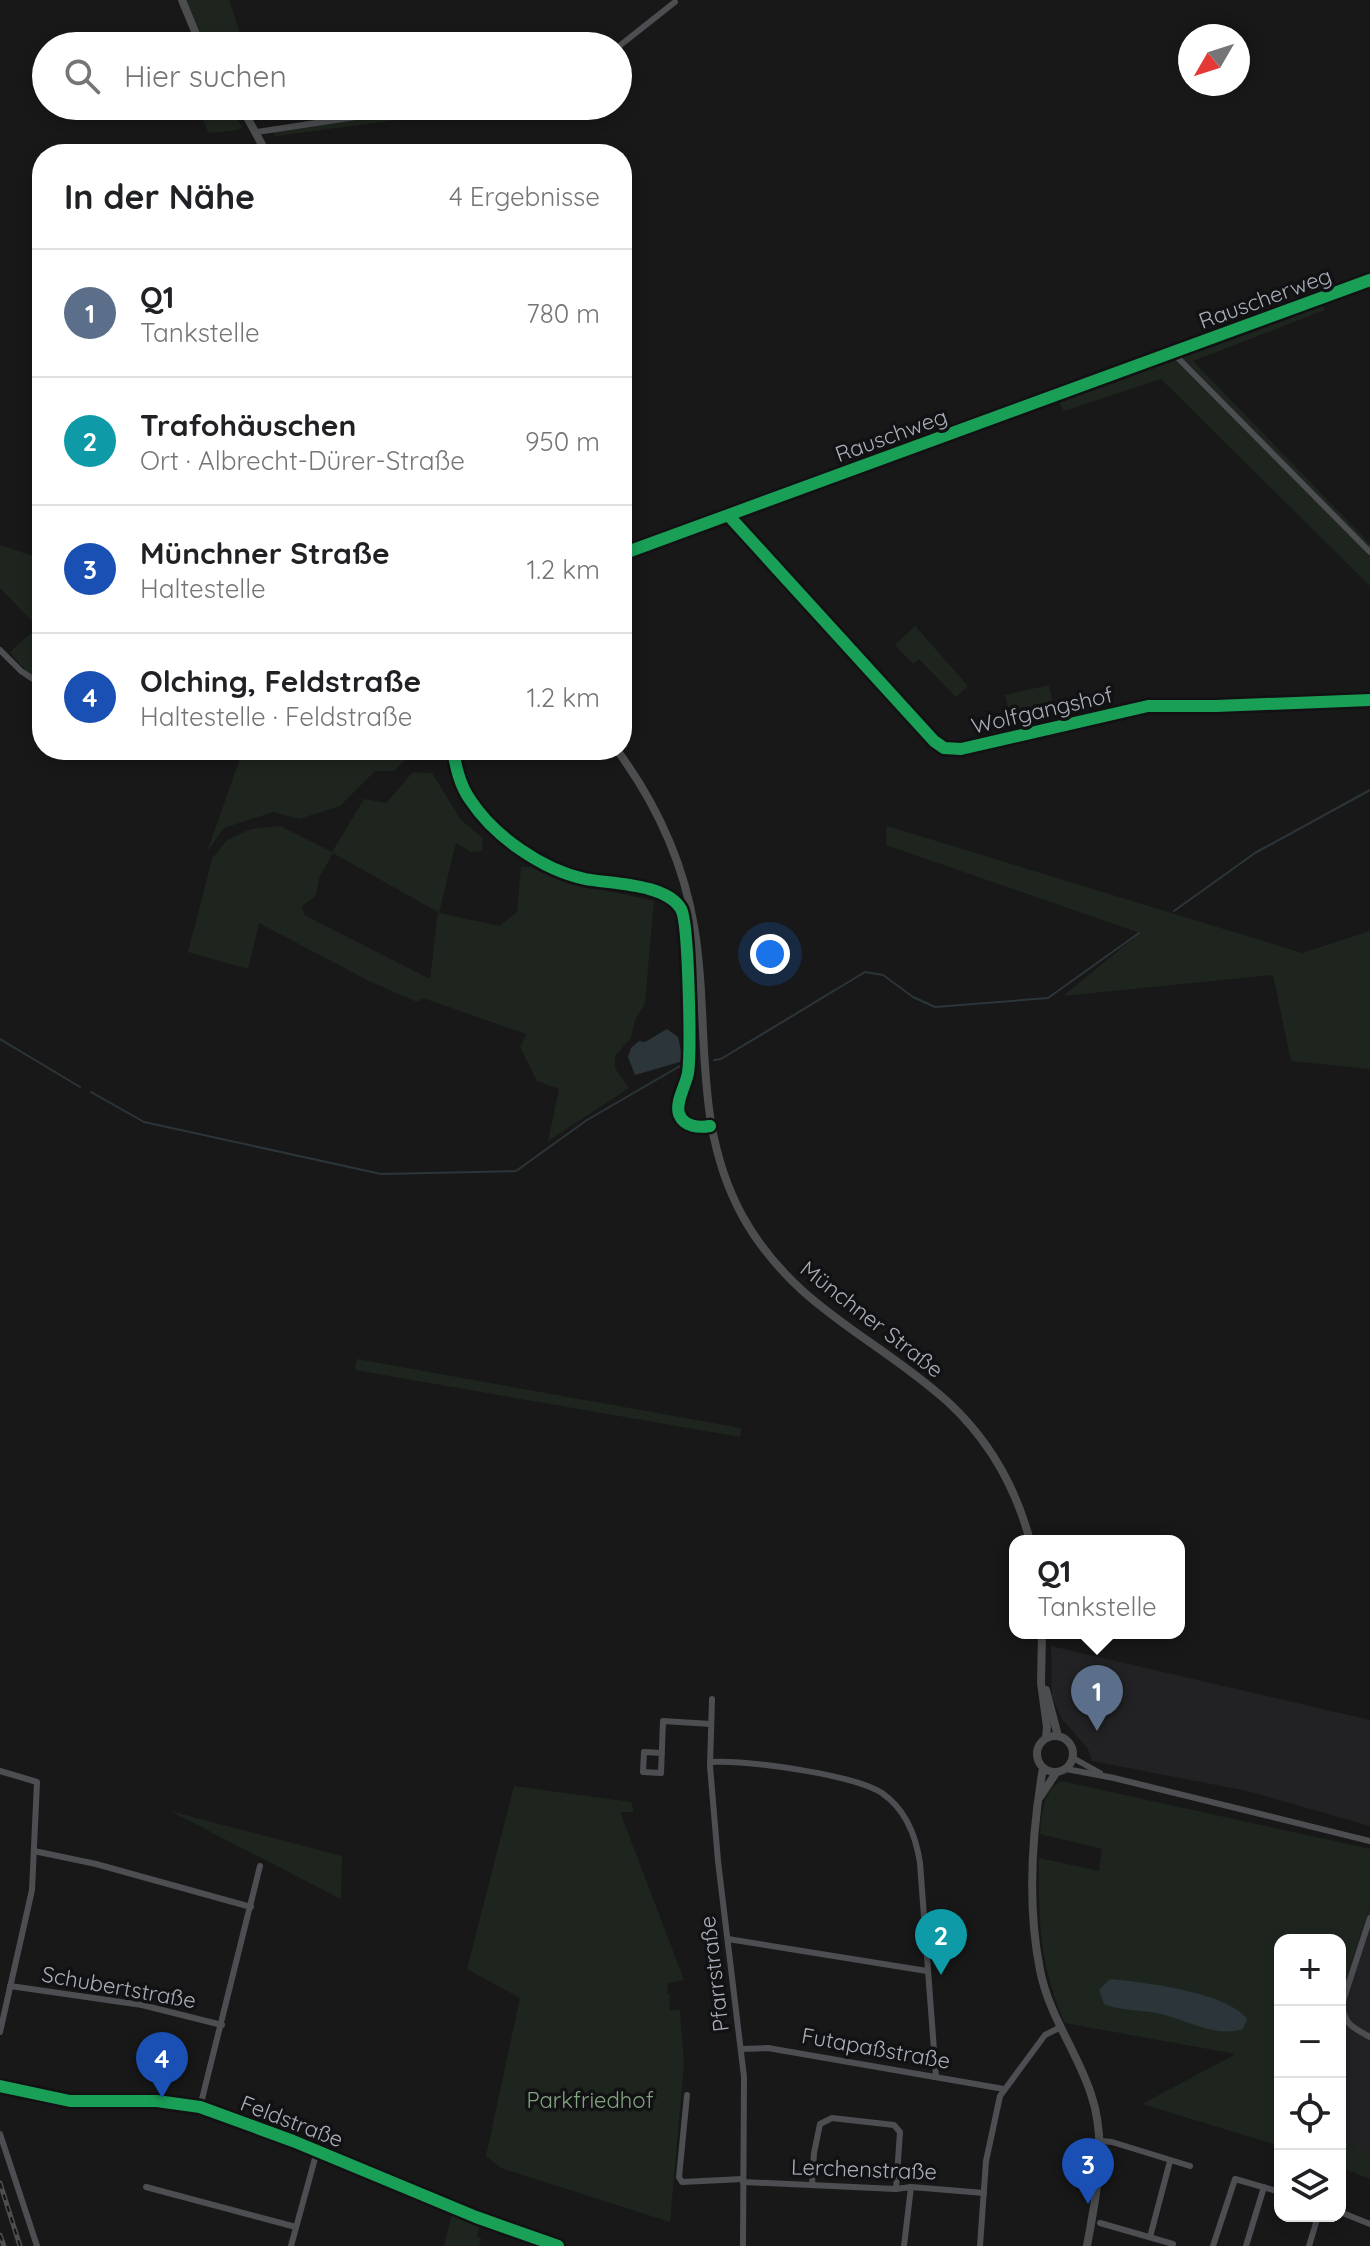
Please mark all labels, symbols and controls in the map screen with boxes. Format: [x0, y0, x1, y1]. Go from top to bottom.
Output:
north arrow [1178, 24, 1250, 96]
search box [32, 32, 632, 120]
icon: search [60, 54, 104, 98]
text: Hier suchen [124, 57, 287, 95]
text: In der Nähe [64, 175, 255, 218]
text: 4 Ergebnisse [449, 180, 600, 213]
street label: Rauscherweg [1195, 261, 1335, 335]
text: Q1 [140, 278, 174, 316]
text: 1 [85, 297, 95, 330]
text: 780 m [526, 297, 600, 330]
text: Tankstelle [140, 316, 260, 349]
street label: Rauschweg [831, 402, 951, 468]
text: Trafohäuschen [140, 406, 356, 444]
text: 2 [83, 425, 97, 458]
text: 950 m [525, 425, 600, 458]
text: Ort · Albrecht-Dürer-Straße [140, 444, 465, 477]
text: Münchner Straße [140, 534, 390, 572]
text: 3 [83, 553, 97, 586]
text: 1.2 km [527, 553, 600, 586]
text: Haltestelle [140, 572, 266, 605]
text: Olching, Feldstraße [140, 662, 421, 700]
street label: Wolfgangshof [969, 680, 1116, 740]
text: 4 [82, 681, 98, 714]
text: 1.2 km [527, 681, 600, 714]
text: Haltestelle · Feldstraße [140, 700, 412, 733]
your location [750, 934, 790, 974]
street label: Münchner Straße [795, 1254, 949, 1384]
popup [1009, 1535, 1185, 1639]
text: Q1 [1037, 1552, 1072, 1590]
text: Tankstelle [1037, 1590, 1157, 1623]
pin: 1 [1071, 1665, 1123, 1731]
pin: 2 [915, 1909, 967, 1975]
street label: Pfarrstraße [693, 1914, 735, 2034]
map controls [1274, 1934, 1346, 2222]
button: + [1274, 1934, 1346, 2006]
street label: Schubertstraße [40, 1960, 198, 2014]
button: − [1274, 2006, 1346, 2078]
street label: Futapaßstraße [799, 2021, 953, 2075]
pin: 4 [136, 2032, 188, 2098]
button: locate [1274, 2078, 1346, 2150]
park label: Parkfriedhof [526, 2086, 654, 2114]
street label: Feldstraße [237, 2089, 347, 2153]
pin: 3 [1062, 2138, 1114, 2204]
button: layers [1274, 2150, 1346, 2222]
street label: Lerchenstraße [790, 2152, 938, 2186]

